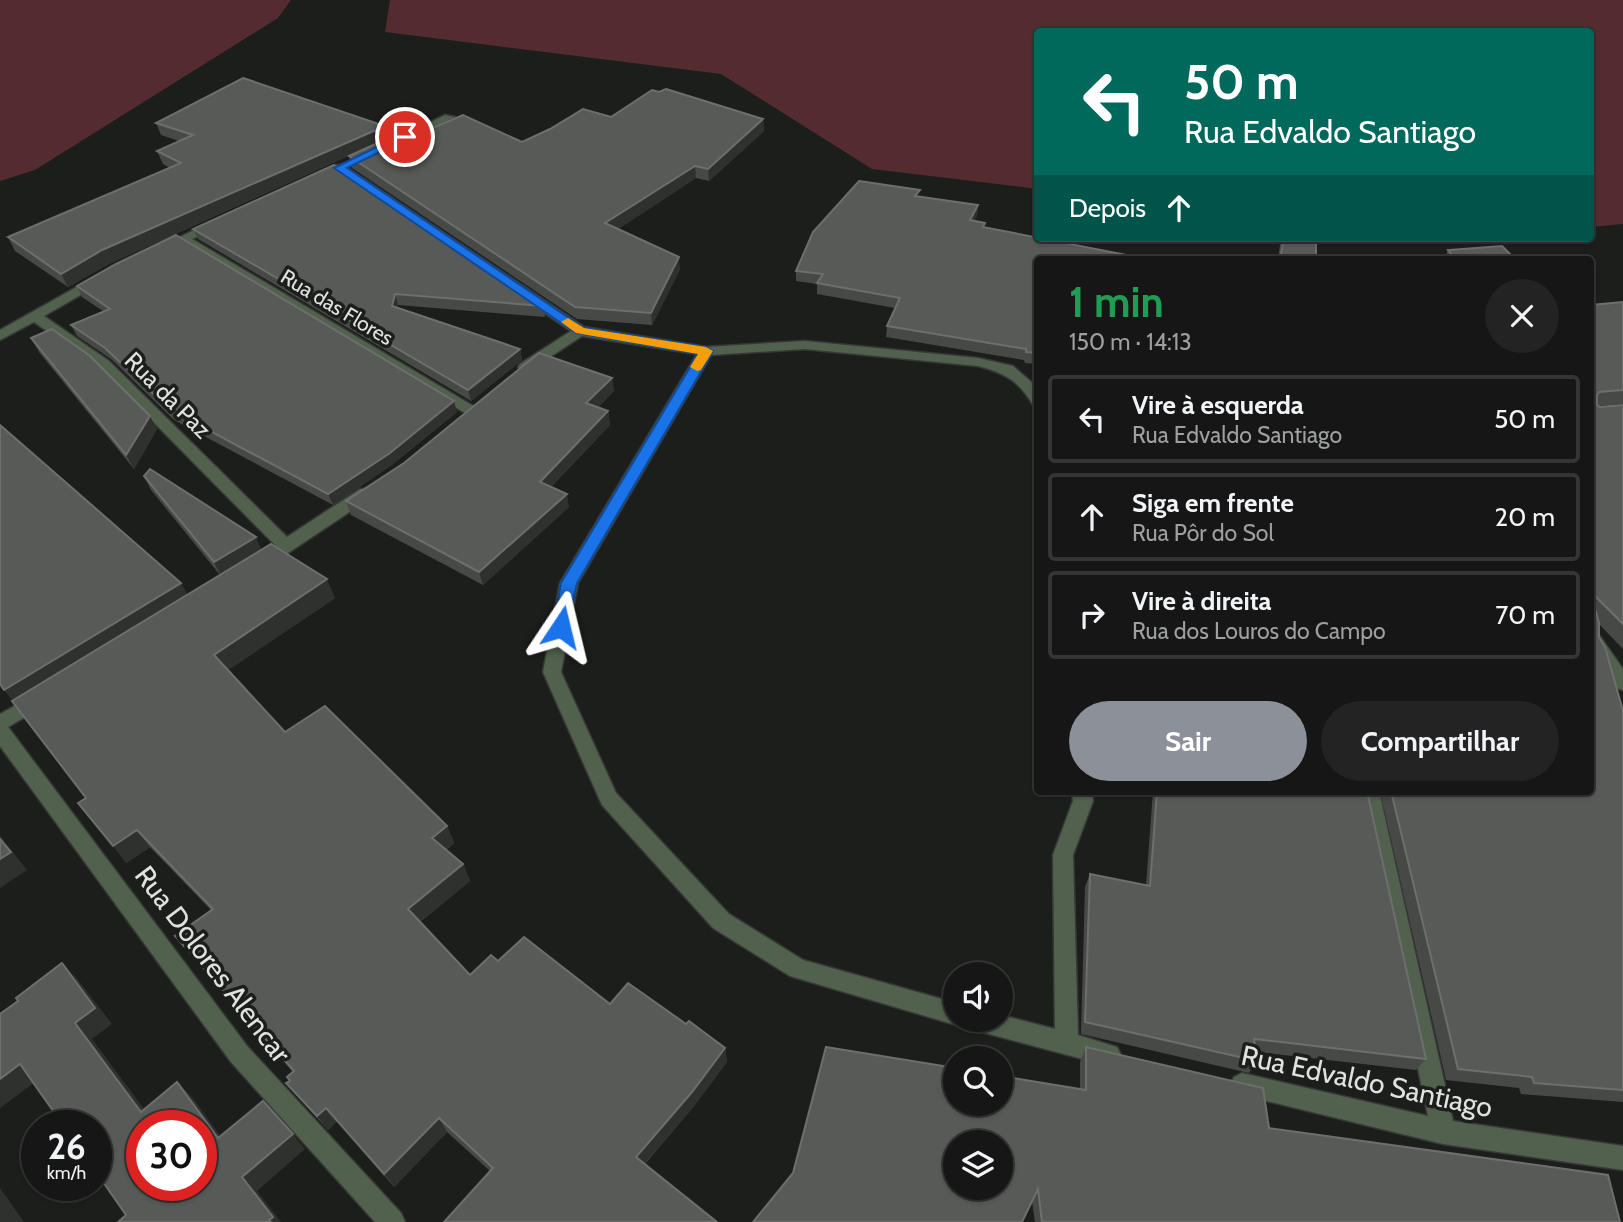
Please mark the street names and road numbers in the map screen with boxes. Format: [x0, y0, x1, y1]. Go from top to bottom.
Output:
street label: Rua das Flores [276, 264, 398, 350]
street label: Rua da Paz [119, 346, 217, 444]
street label: Rua Dolores Alencar [128, 859, 298, 1069]
street label: Rua Edvaldo Santiago [1238, 1038, 1496, 1124]

